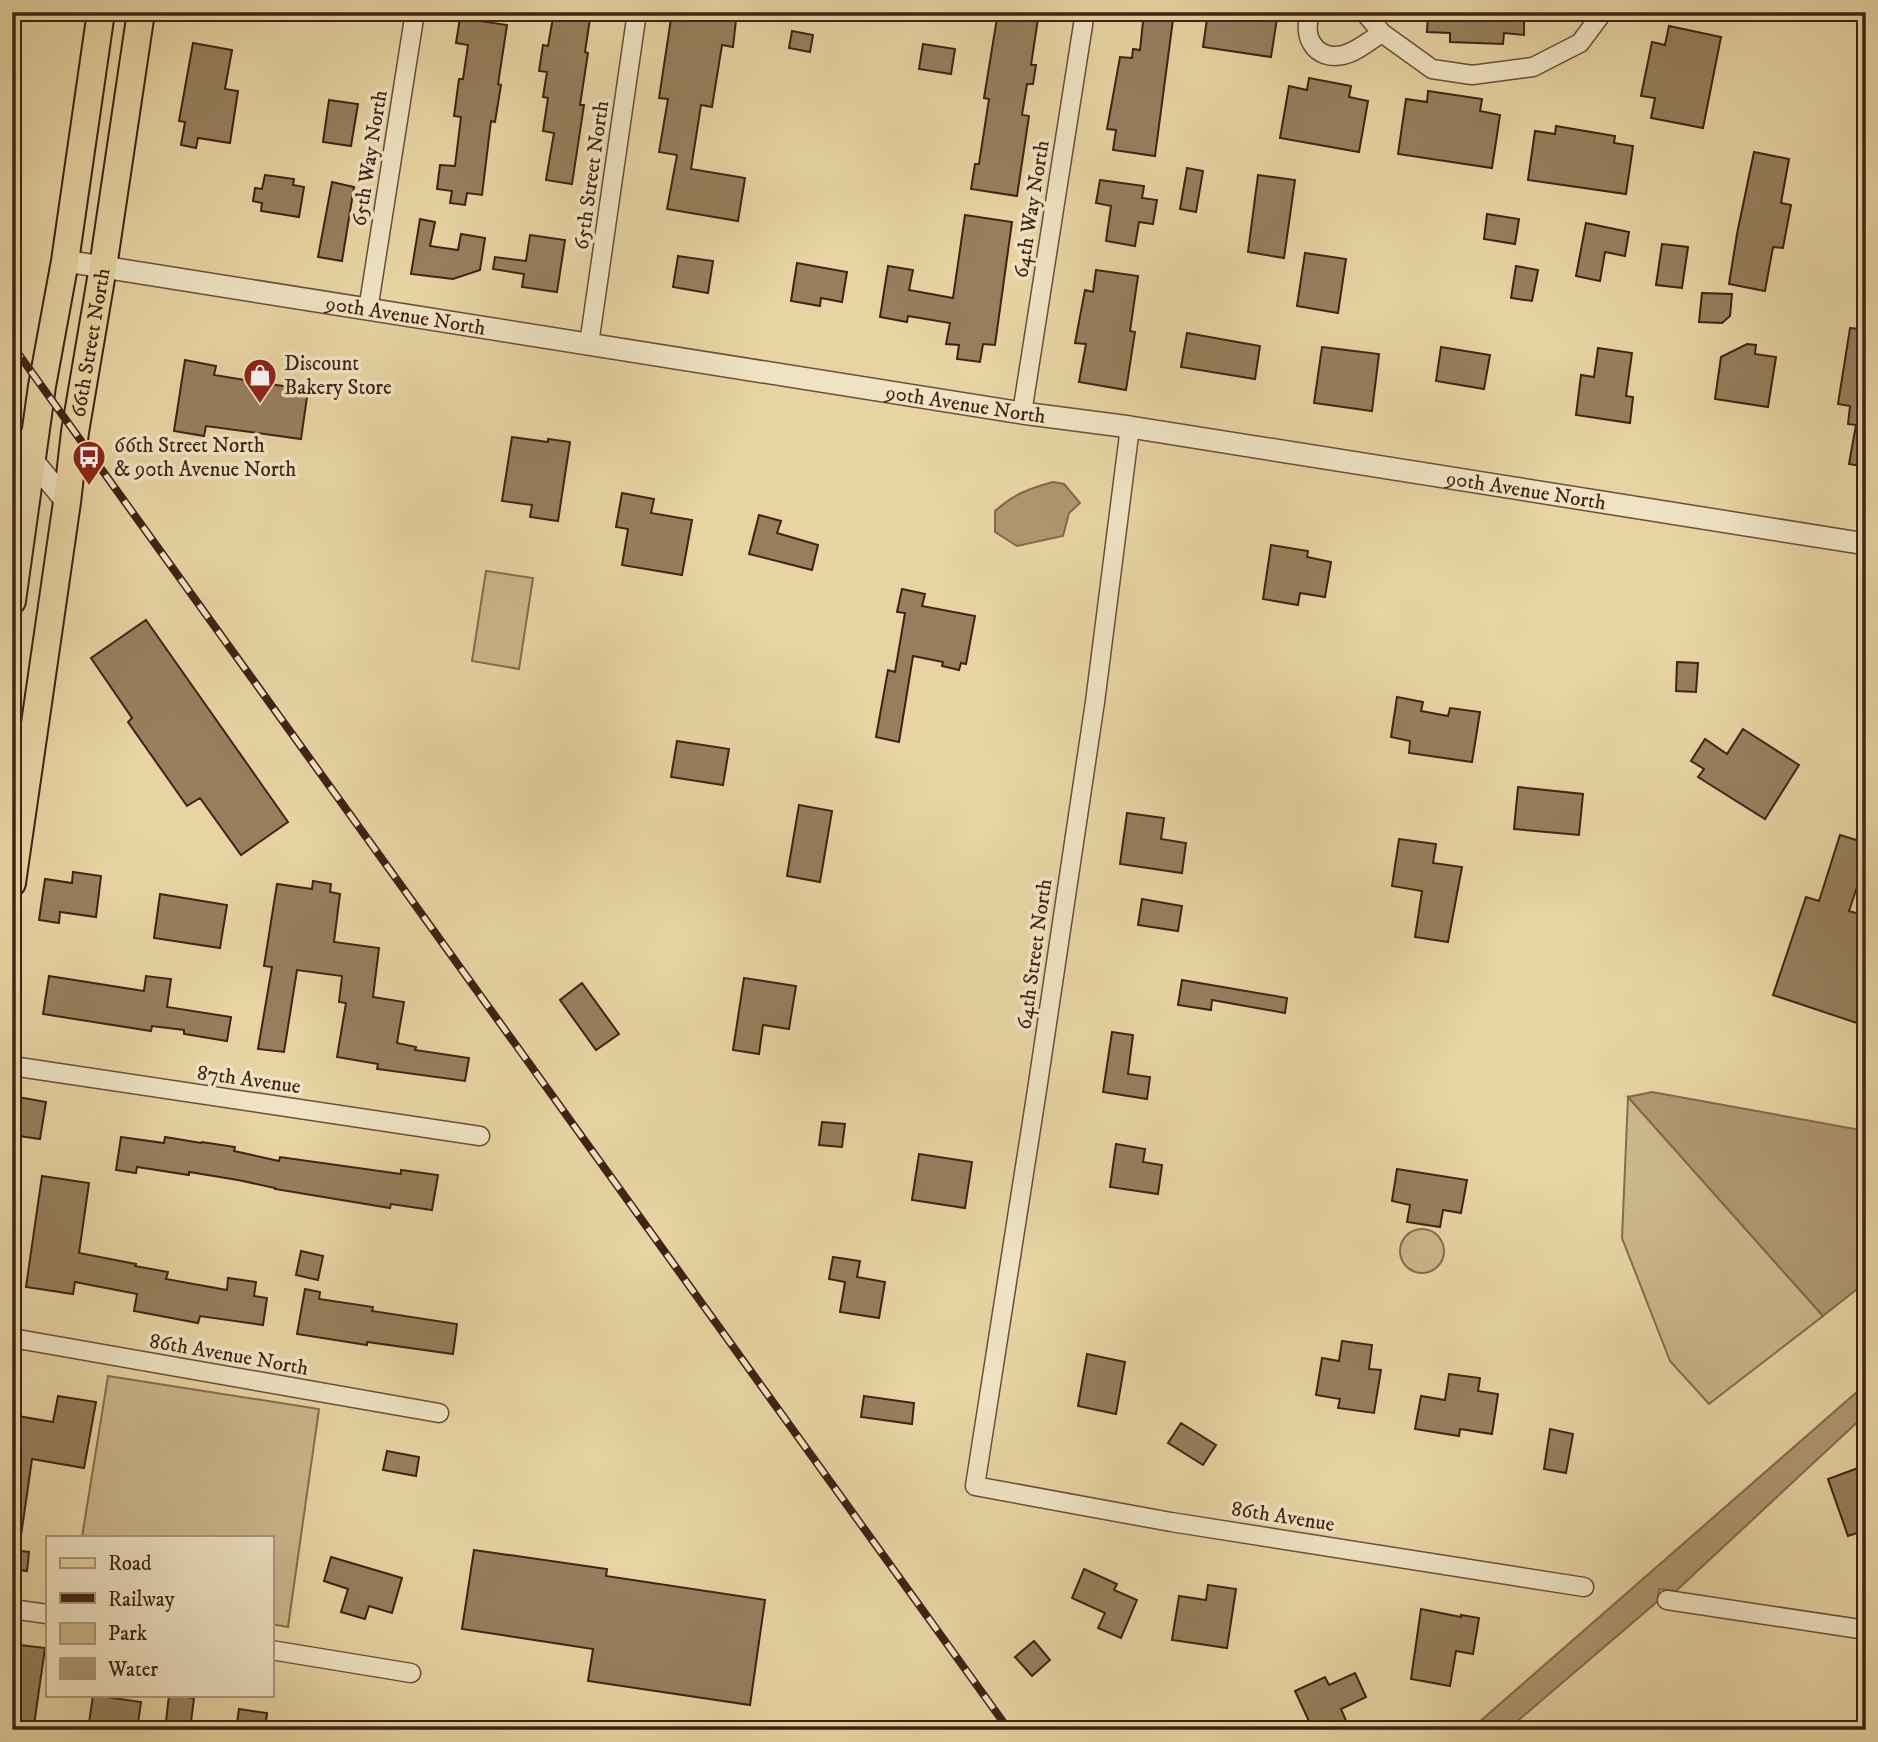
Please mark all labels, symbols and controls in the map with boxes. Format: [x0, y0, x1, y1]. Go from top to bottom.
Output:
street label: 65th Way North [346, 88, 394, 228]
street label: 65th Street North [569, 99, 615, 251]
street label: 64th Way North [1008, 138, 1056, 280]
street label: 66th Street North [66, 266, 117, 419]
street label: 90th Avenue North [323, 290, 487, 342]
place label: Discount Bakery Store [284, 351, 392, 401]
shop icon: Discount Bakery Store [241, 356, 279, 405]
street label: 90th Avenue North [883, 379, 1047, 430]
place label: 66th Street North & 90th Avenue North [114, 433, 296, 483]
bus stop icon: 66th Street North & 90th Avenue North [70, 438, 108, 487]
street label: 90th Avenue North [1443, 465, 1608, 516]
street label: 64th Street North [1012, 877, 1058, 1031]
street label: 87th Avenue [195, 1060, 303, 1100]
street label: 86th Avenue North [147, 1328, 310, 1382]
street label: 86th Avenue [1229, 1496, 1337, 1538]
legend [46, 1536, 273, 1696]
text: Road [108, 1551, 152, 1577]
text: Railway [108, 1587, 176, 1613]
text: Park [108, 1621, 148, 1647]
text: Water [107, 1657, 158, 1683]

